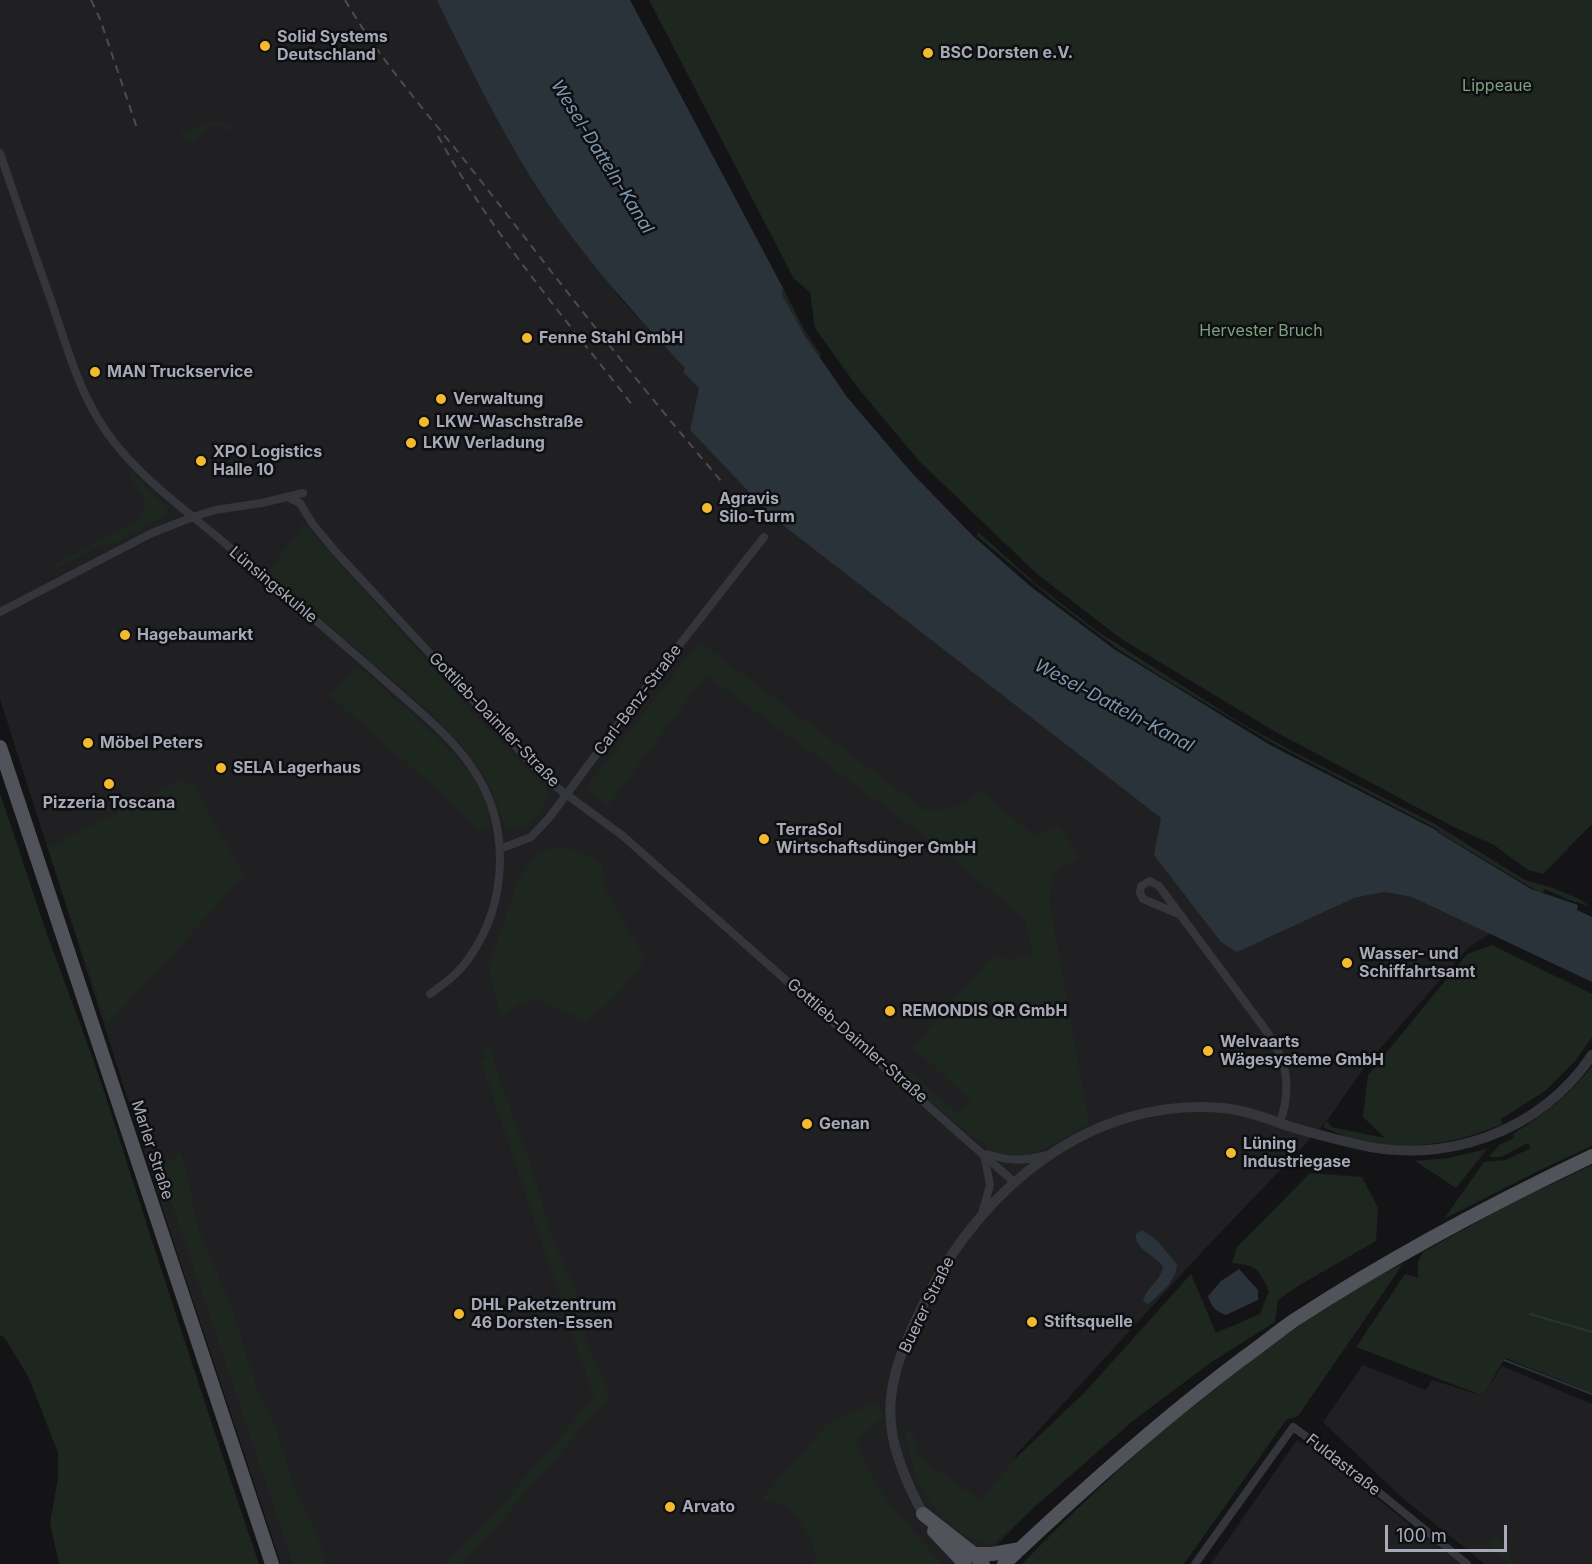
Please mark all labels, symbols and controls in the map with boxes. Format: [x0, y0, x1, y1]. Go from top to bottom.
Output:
place label: Solid Systems Deutschland [277, 27, 388, 65]
marker: Solid Systems Deutschland [258, 39, 272, 53]
place label: BSC Dorsten e.V. [940, 43, 1073, 63]
marker: BSC Dorsten e.V. [921, 46, 935, 60]
water label: Wesel-Datteln-Kanal [546, 76, 658, 238]
park label: Lippeaue [1462, 76, 1532, 96]
park label: Hervester Bruch [1199, 321, 1323, 341]
place label: Fenne Stahl GmbH [539, 328, 683, 348]
marker: Fenne Stahl GmbH [520, 331, 534, 345]
place label: MAN Truckservice [107, 362, 253, 382]
marker: MAN Truckservice [88, 365, 102, 379]
place label: Verwaltung [453, 389, 543, 409]
marker: Verwaltung [434, 392, 448, 406]
place label: LKW-Waschstraße [436, 412, 583, 432]
marker: LKW-Waschstraße [417, 415, 431, 429]
place label: LKW Verladung [423, 433, 545, 453]
marker: LKW Verladung [404, 436, 418, 450]
place label: XPO Logistics Halle 10 [213, 442, 322, 480]
marker: XPO Logistics Halle 10 [194, 454, 208, 468]
place label: Agravis Silo-Turm [719, 489, 795, 527]
marker: Agravis Silo-Turm [700, 501, 714, 515]
street label: Lünsingskuhle [225, 543, 321, 627]
place label: Hagebaumarkt [137, 625, 253, 645]
marker: Hagebaumarkt [118, 628, 132, 642]
street label: Carl-Benz-Straße [590, 641, 686, 759]
street label: Gottlieb-Daimler-Straße [425, 649, 563, 791]
water label: Wesel-Datteln-Kanal [1031, 655, 1197, 757]
place label: Möbel Peters [100, 733, 203, 753]
marker: Möbel Peters [81, 736, 95, 750]
place label: SELA Lagerhaus [233, 758, 361, 778]
marker: SELA Lagerhaus [214, 761, 228, 775]
marker: Pizzeria Toscana [102, 777, 116, 791]
place label: Pizzeria Toscana [43, 793, 175, 813]
place label: TerraSol Wirtschaftsdünger GmbH [776, 820, 976, 858]
marker: TerraSol Wirtschaftsdünger GmbH [757, 832, 771, 846]
place label: Wasser- und Schiffahrtsamt [1359, 944, 1475, 982]
marker: Wasser- und Schiffahrtsamt [1340, 956, 1354, 970]
street label: Gottlieb-Daimler-Straße [783, 975, 931, 1107]
place label: REMONDIS QR GmbH [902, 1001, 1067, 1021]
marker: REMONDIS QR GmbH [883, 1004, 897, 1018]
place label: Welvaarts Wägesysteme GmbH [1220, 1032, 1384, 1070]
marker: Welvaarts Wägesysteme GmbH [1201, 1044, 1215, 1058]
street label: Marler Straße [127, 1098, 177, 1202]
place label: Genan [819, 1114, 870, 1134]
marker: Genan [800, 1117, 814, 1131]
place label: Lüning Industriegase [1243, 1134, 1351, 1172]
marker: Lüning Industriegase [1224, 1146, 1238, 1160]
street label: Buerer Straße [895, 1254, 959, 1356]
place label: DHL Paketzentrum 46 Dorsten-Essen [471, 1295, 616, 1333]
marker: DHL Paketzentrum 46 Dorsten-Essen [452, 1307, 466, 1321]
place label: Stiftsquelle [1044, 1312, 1133, 1332]
marker: Stiftsquelle [1025, 1315, 1039, 1329]
street label: Fuldastraße [1302, 1430, 1384, 1500]
place label: Arvato [682, 1497, 735, 1517]
marker: Arvato [663, 1500, 677, 1514]
scale bar [1388, 1513, 1510, 1551]
text: 100 m [1396, 1525, 1447, 1546]

